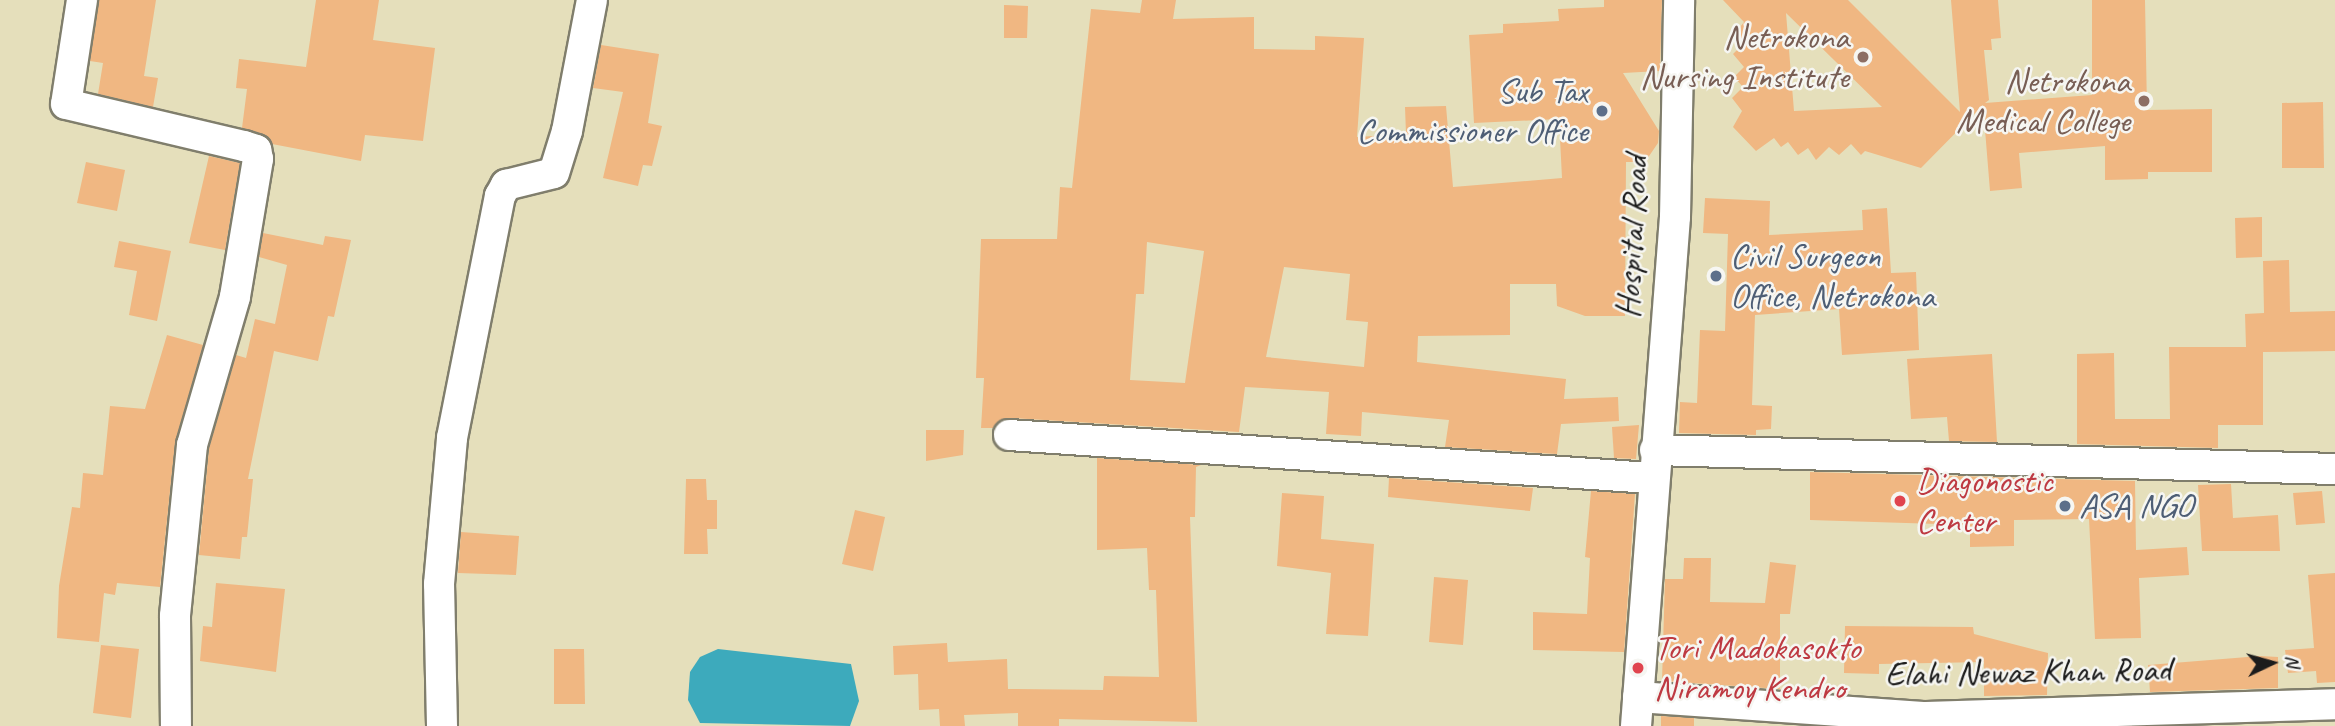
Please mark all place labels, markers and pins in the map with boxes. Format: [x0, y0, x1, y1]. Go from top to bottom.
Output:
place label: Netrokona Nursing Institute [1640, 16, 1849, 98]
marker: Netrokona Nursing Institute [1855, 49, 1871, 65]
place label: Netrokona Medical College [1956, 60, 2130, 142]
place label: Sub Tax Commissioner Office [1357, 70, 1588, 152]
marker: Netrokona Medical College [2136, 93, 2152, 109]
marker: Sub Tax Commissioner Office [1594, 103, 1610, 119]
place label: Civil Surgeon Office, Netrokona [1730, 235, 1935, 317]
marker: Civil Surgeon Office, Netrokona [1708, 268, 1724, 284]
place label: Diagonostic Center [1916, 460, 2053, 542]
place label: ASA NGO [2079, 485, 2194, 527]
marker: Diagonostic Center [1890, 491, 1910, 511]
marker: ASA NGO [2057, 498, 2073, 514]
place label: Tori Madokasokto Niramoy Kendro [1654, 627, 1862, 709]
marker: Tori Madokasokto Niramoy Kendro [1628, 658, 1648, 678]

